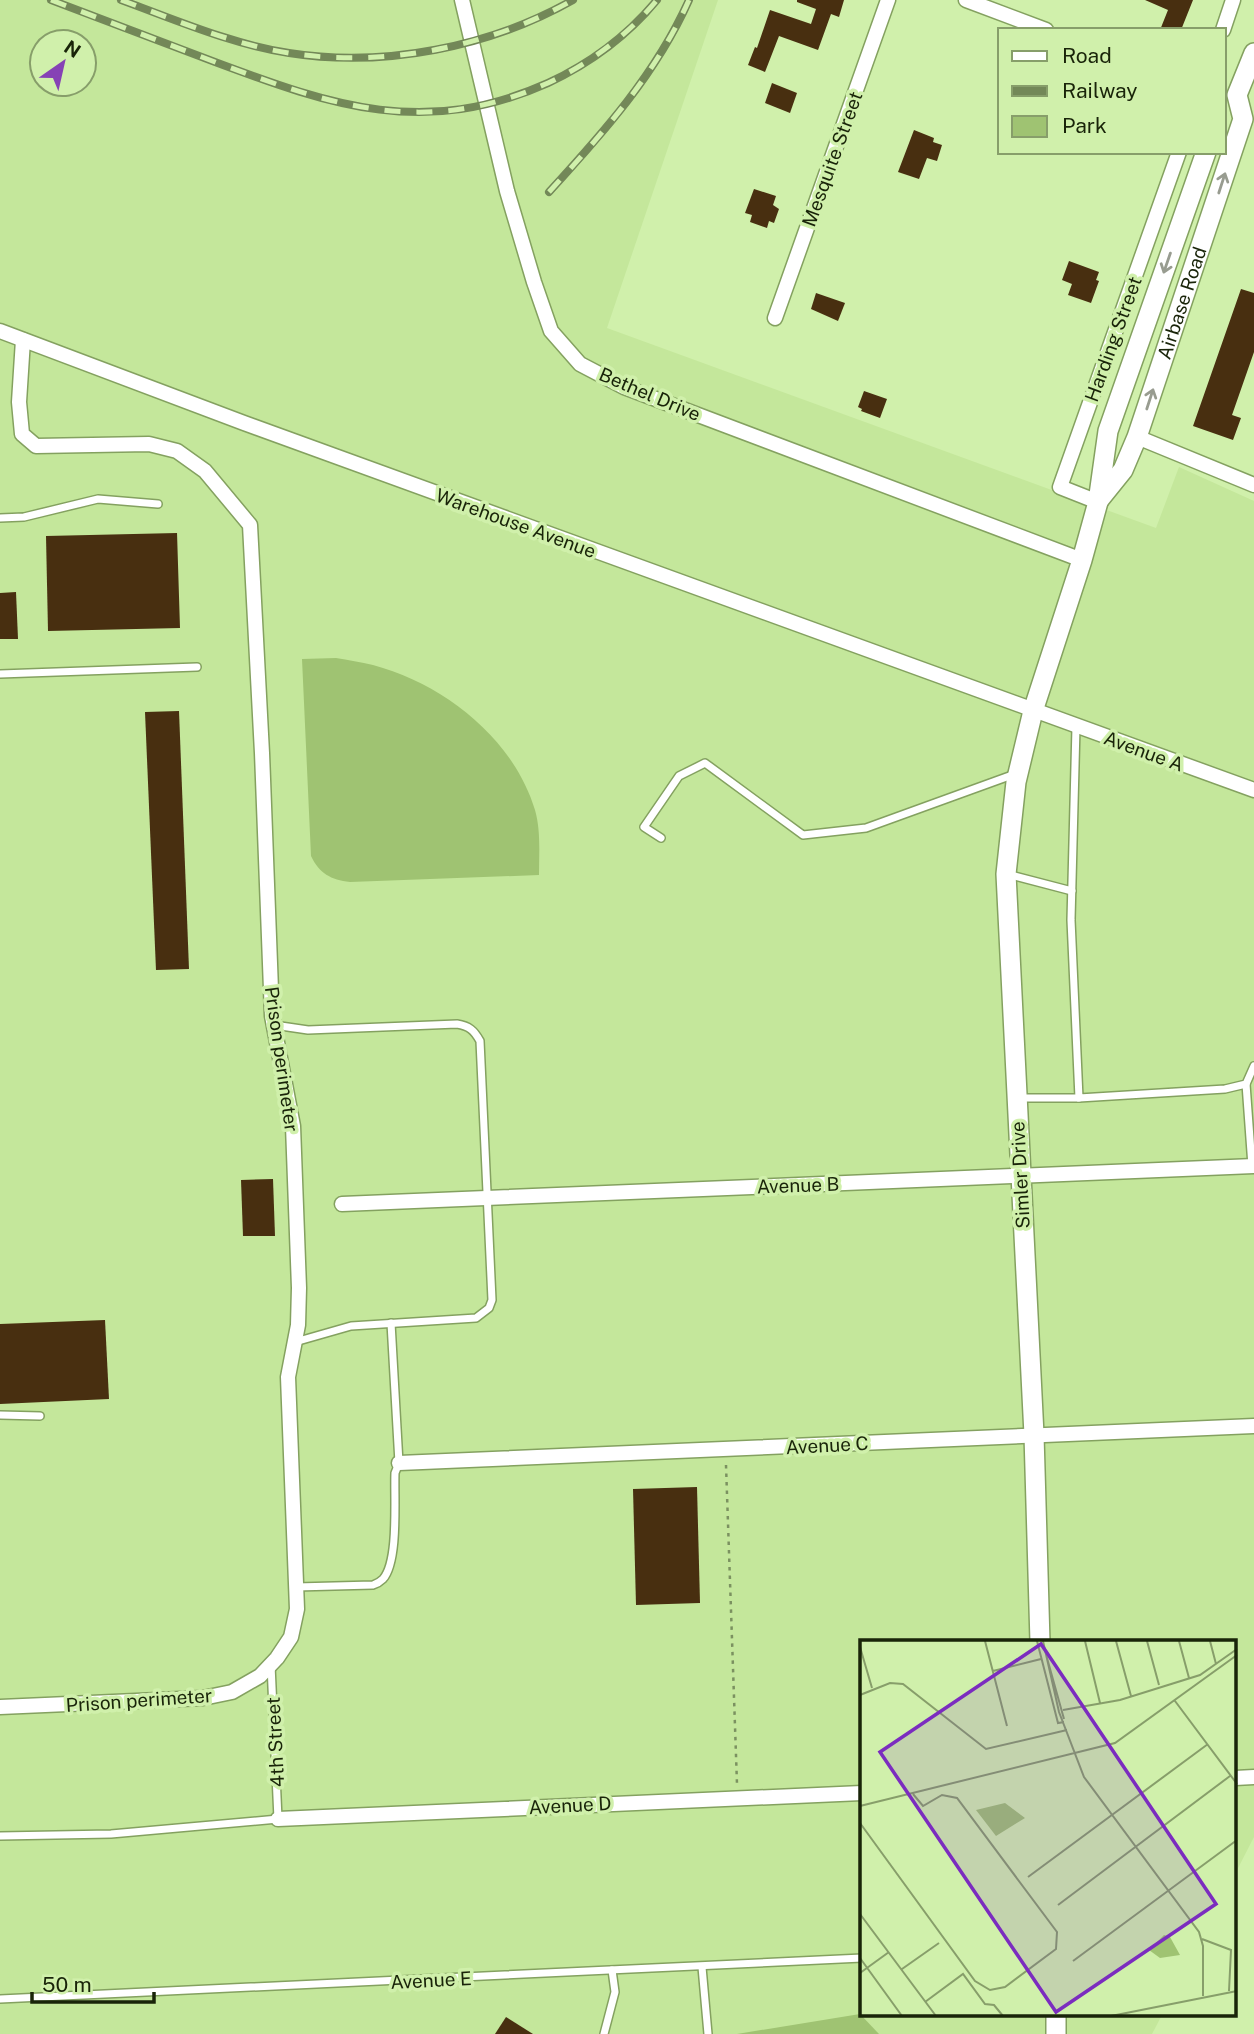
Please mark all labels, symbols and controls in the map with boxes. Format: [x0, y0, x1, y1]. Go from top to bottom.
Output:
north arrow [28, 28, 98, 98]
legend [998, 28, 1226, 154]
text: N [60, 36, 85, 62]
text: Road [1062, 43, 1112, 68]
text: Railway [1062, 78, 1138, 103]
street label: Mesquite Street [797, 88, 867, 230]
text: Park [1062, 113, 1107, 138]
one-way arrow [1217, 172, 1229, 194]
street label: Airbase Road [1153, 244, 1211, 362]
one-way arrow [1160, 251, 1172, 273]
street label: Harding Street [1080, 273, 1146, 405]
street label: Bethel Drive [596, 363, 704, 425]
one-way arrow [1145, 388, 1157, 410]
street label: Warehouse Avenue [433, 484, 599, 562]
street label: Avenue A [1101, 726, 1187, 776]
street label: Prison perimeter [261, 985, 303, 1133]
street label: Simler Drive [1006, 1121, 1034, 1229]
street label: Avenue B [756, 1173, 840, 1197]
street label: Avenue C [785, 1432, 869, 1458]
inset map [860, 1640, 1236, 2016]
street label: Prison perimeter [65, 1684, 213, 1716]
street label: 4th Street [262, 1696, 288, 1788]
street label: Avenue D [528, 1792, 612, 1818]
scale bar [32, 1960, 154, 2004]
street label: Avenue E [390, 1967, 472, 1993]
text: 50 m [42, 1972, 92, 1997]

